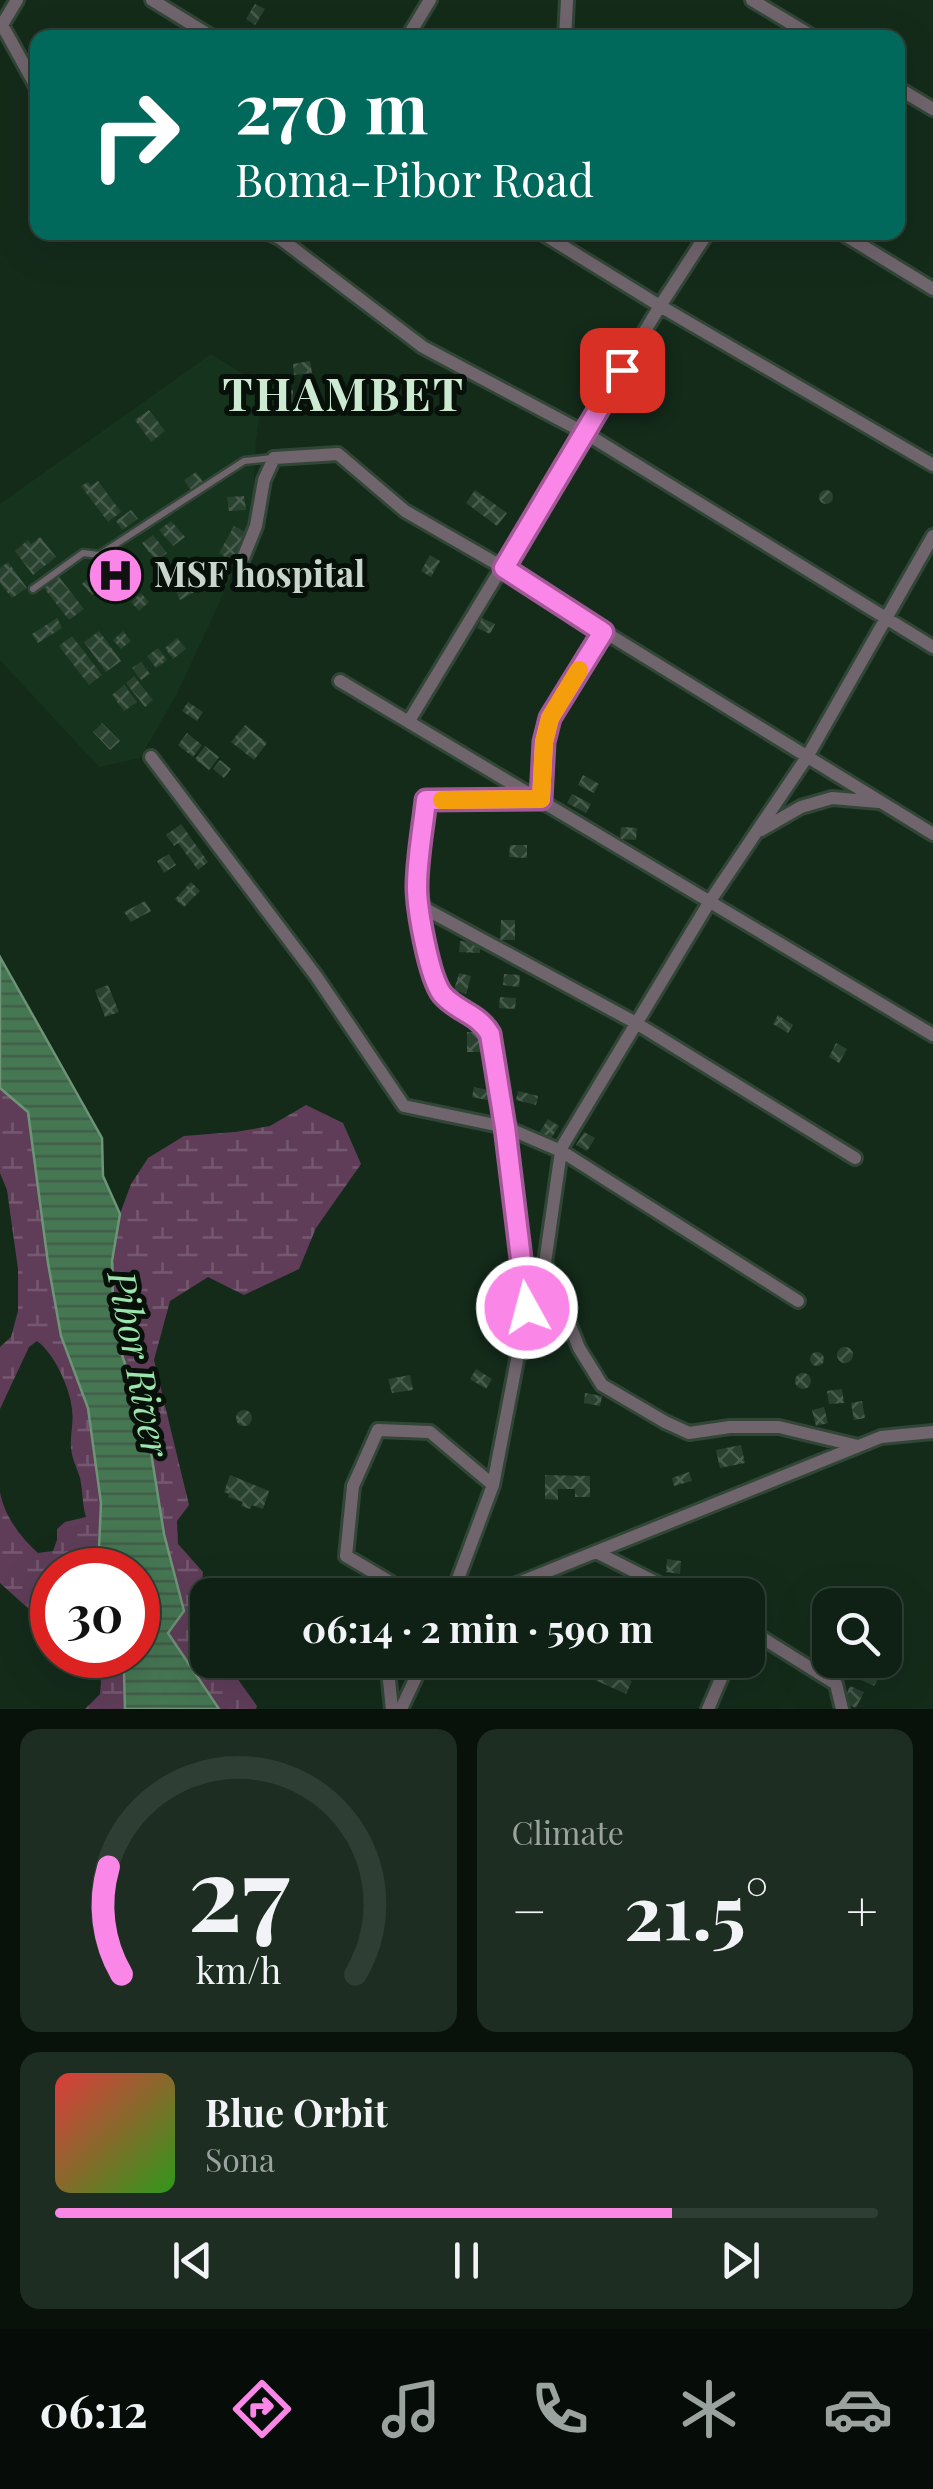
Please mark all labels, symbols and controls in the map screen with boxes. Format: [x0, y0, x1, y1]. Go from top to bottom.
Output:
text: 270 m [235, 58, 428, 152]
icon: right [70, 70, 200, 200]
text: Boma-Pibor Road [235, 148, 594, 208]
pin [580, 328, 665, 413]
icon: arrive [595, 343, 650, 398]
district label: THAMBET [222, 362, 466, 422]
hospital icon: MSF hospital [85, 545, 145, 605]
place label: MSF hospital [154, 549, 365, 596]
position arrow [475, 1256, 579, 1360]
water label: Pibor River [97, 1265, 184, 1462]
speed limit sign: 30 [30, 1548, 160, 1678]
map controls [812, 1588, 902, 1678]
button: search [812, 1588, 902, 1678]
text: 06:14 · 2 min · 590 m [302, 1602, 653, 1653]
text: Climate [512, 1810, 624, 1853]
text: 27 [187, 1819, 290, 1958]
text: 21.5° [624, 1859, 769, 1959]
text: − [512, 1872, 547, 1946]
text: + [846, 1872, 878, 1946]
text: km/h [195, 1945, 281, 1993]
text: Blue Orbit [205, 2086, 388, 2137]
text: Sona [205, 2137, 275, 2180]
icon: previous [165, 2233, 220, 2288]
icon: pause [439, 2233, 494, 2288]
icon: next [713, 2233, 768, 2288]
icon: directions [227, 2374, 297, 2444]
icon: music [376, 2374, 446, 2444]
icon: phone [525, 2374, 595, 2444]
icon: climate [674, 2374, 744, 2444]
icon: car [823, 2374, 893, 2444]
text: 06:12 [40, 2379, 148, 2439]

